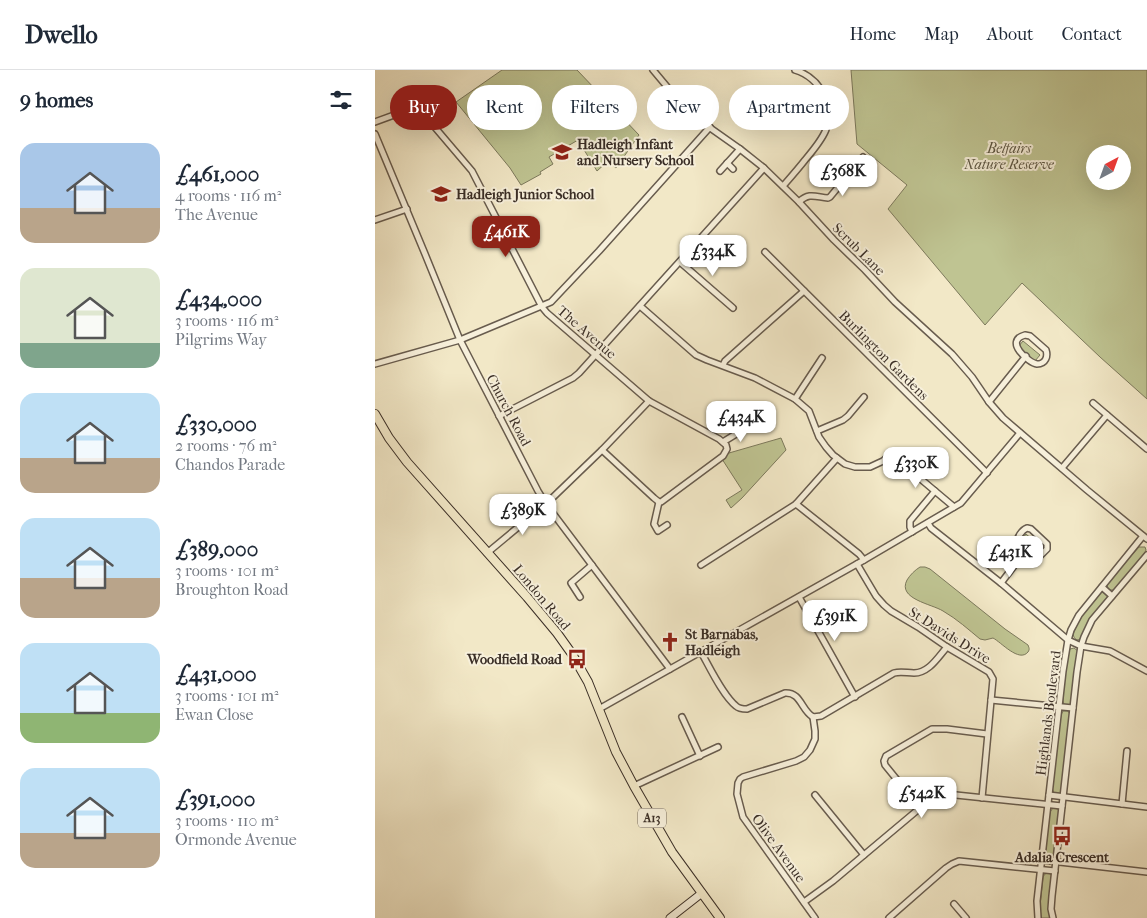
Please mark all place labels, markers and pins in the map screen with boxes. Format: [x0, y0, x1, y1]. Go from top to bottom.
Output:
place label: Hadleigh Infant and Nursery School [577, 136, 694, 169]
school or university icon: Hadleigh Infant and Nursery School [551, 141, 573, 163]
pin: £368K [808, 154, 878, 197]
school or university icon: Hadleigh Junior School [430, 183, 452, 205]
place label: Hadleigh Junior School [456, 186, 595, 203]
pin: £461K [471, 216, 541, 258]
pin: £334K [678, 234, 748, 277]
pin: £434K [706, 400, 776, 443]
pin: £330K [881, 446, 951, 489]
pin: £389K [488, 494, 558, 536]
pin: £431K [975, 536, 1045, 578]
pin: £391K [800, 600, 870, 642]
place label: St Barnabas, Hadleigh [685, 626, 758, 659]
church icon: St Barnabas, Hadleigh [659, 631, 681, 653]
bus stop icon: Woodfield Road [566, 648, 588, 670]
place label: Woodfield Road [466, 651, 563, 668]
pin: £542K [887, 776, 957, 819]
bus stop icon: Adalia Crescent [1051, 825, 1073, 847]
place label: Adalia Crescent [1014, 849, 1110, 866]

